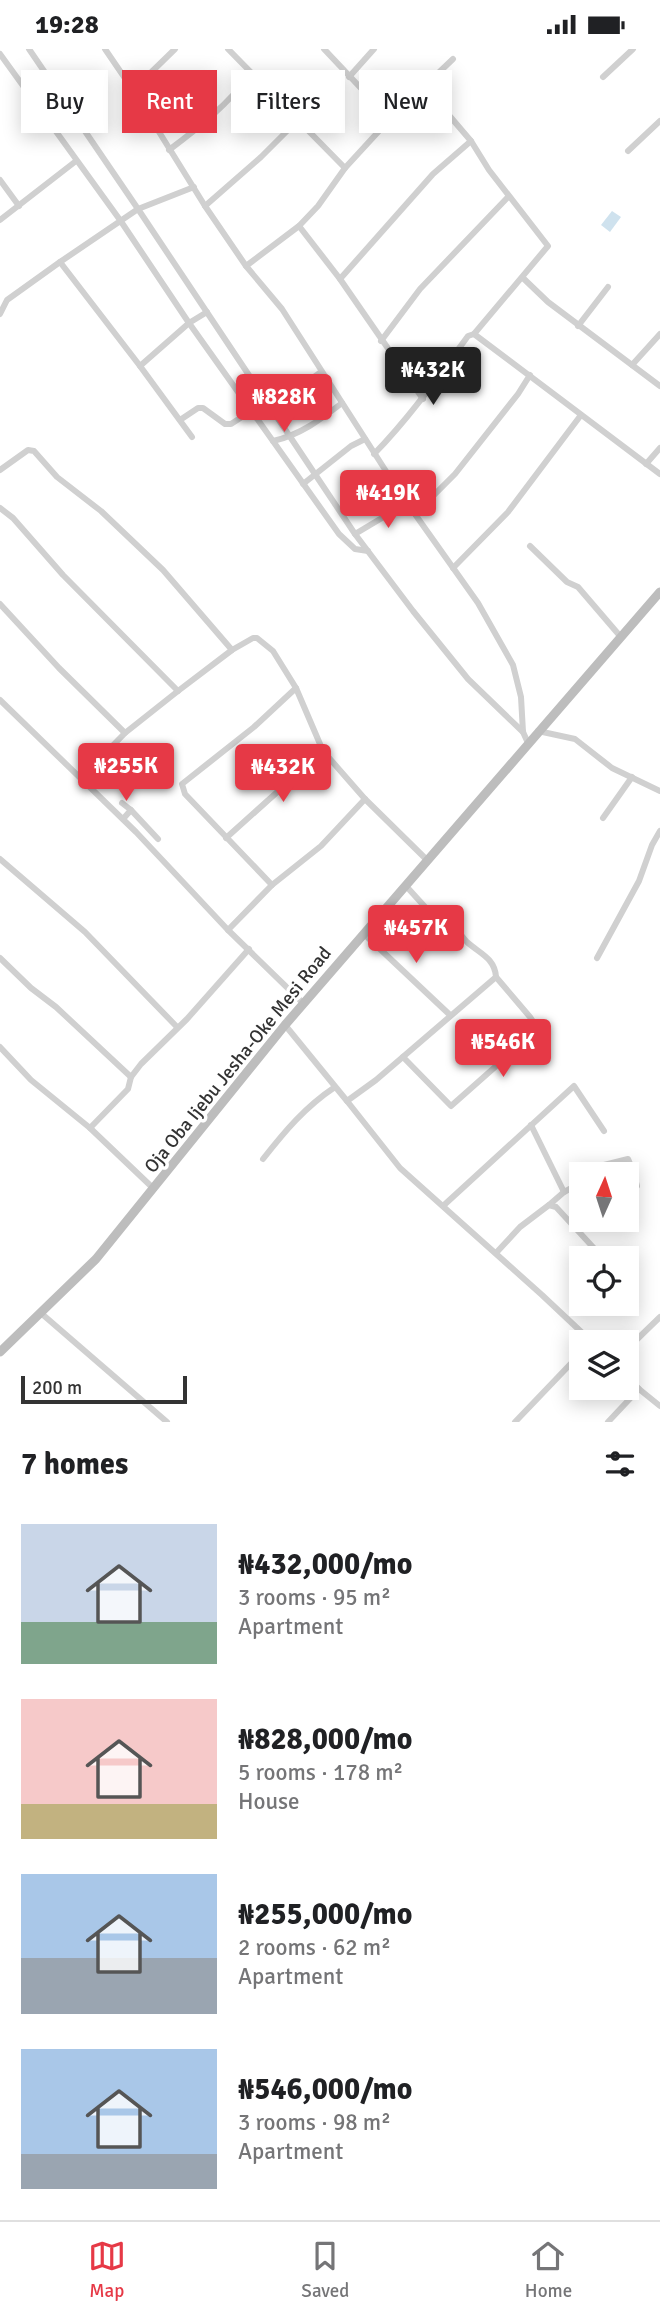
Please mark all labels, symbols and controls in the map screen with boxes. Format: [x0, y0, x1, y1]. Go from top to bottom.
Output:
text: 19:28 [35, 9, 99, 41]
chip: Buy [21, 70, 108, 133]
chip: Rent [122, 70, 217, 133]
chip: Filters [231, 70, 345, 133]
chip: New [359, 70, 452, 133]
pin: ₦432K [384, 347, 482, 407]
text: ₦432K [401, 355, 465, 384]
pin: ₦828K [235, 375, 333, 434]
text: ₦828K [252, 382, 316, 411]
pin: ₦419K [339, 470, 437, 530]
text: ₦419K [356, 478, 420, 507]
pin: ₦255K [77, 743, 175, 803]
pin: ₦432K [234, 745, 332, 804]
text: ₦255K [94, 751, 158, 780]
text: ₦432K [251, 752, 315, 781]
pin: ₦457K [367, 905, 465, 965]
text: ₦457K [384, 913, 448, 942]
street label: Oja Oba Ijebu Jesha-Oke Mesi Road [139, 942, 337, 1178]
pin: ₦546K [454, 1019, 552, 1079]
text: ₦546K [471, 1027, 535, 1056]
north arrow [569, 1162, 639, 1232]
map controls [569, 1162, 639, 1400]
button: locate [569, 1246, 639, 1316]
button: layers [569, 1330, 639, 1400]
scale bar [21, 1373, 187, 1405]
text: 200 m [32, 1376, 82, 1400]
icon: filters [601, 1445, 639, 1483]
text: 7 homes [21, 1446, 128, 1483]
text: ₦432,000/mo [238, 1546, 412, 1583]
icon: home [77, 1552, 161, 1636]
text: 3 rooms · 95 m² [238, 1583, 391, 1612]
text: Apartment [238, 1612, 343, 1641]
text: ₦828,000/mo [238, 1721, 412, 1758]
icon: home [77, 1727, 161, 1811]
text: 5 rooms · 178 m² [238, 1758, 403, 1787]
text: House [238, 1787, 300, 1816]
text: ₦255,000/mo [238, 1896, 412, 1933]
icon: home [77, 1902, 161, 1986]
text: 2 rooms · 62 m² [238, 1933, 391, 1962]
text: Apartment [238, 1962, 343, 1991]
text: ₦546,000/mo [238, 2071, 412, 2108]
icon: home [77, 2077, 161, 2161]
text: 3 rooms · 98 m² [238, 2108, 391, 2137]
text: Apartment [238, 2137, 343, 2166]
tab: Map [88, 2237, 126, 2303]
tab: Saved [301, 2237, 349, 2303]
tab: Home [525, 2237, 572, 2303]

